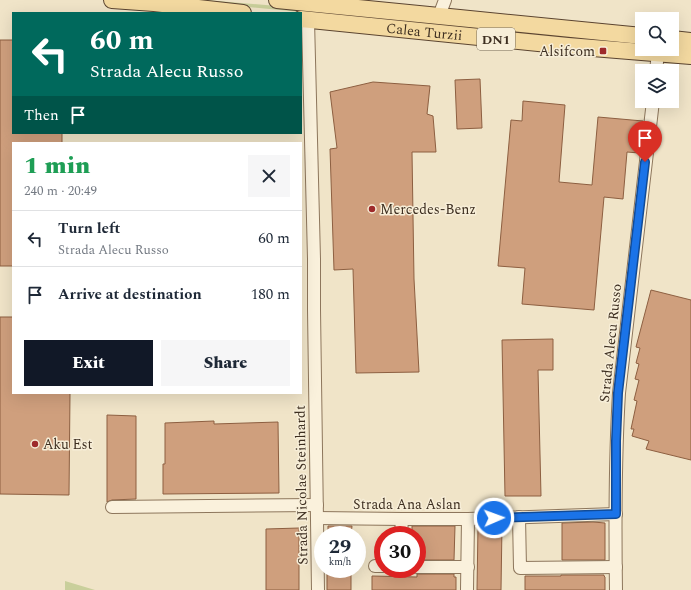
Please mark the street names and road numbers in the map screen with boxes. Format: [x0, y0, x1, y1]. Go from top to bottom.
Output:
street label: Calea Turzii [385, 18, 463, 46]
road number: DN1 [477, 28, 515, 50]
street label: Strada Alecu Russo [594, 283, 627, 403]
street label: Strada Nicolae Steinhardt [290, 405, 313, 565]
street label: Strada Ana Aslan [353, 494, 461, 515]

